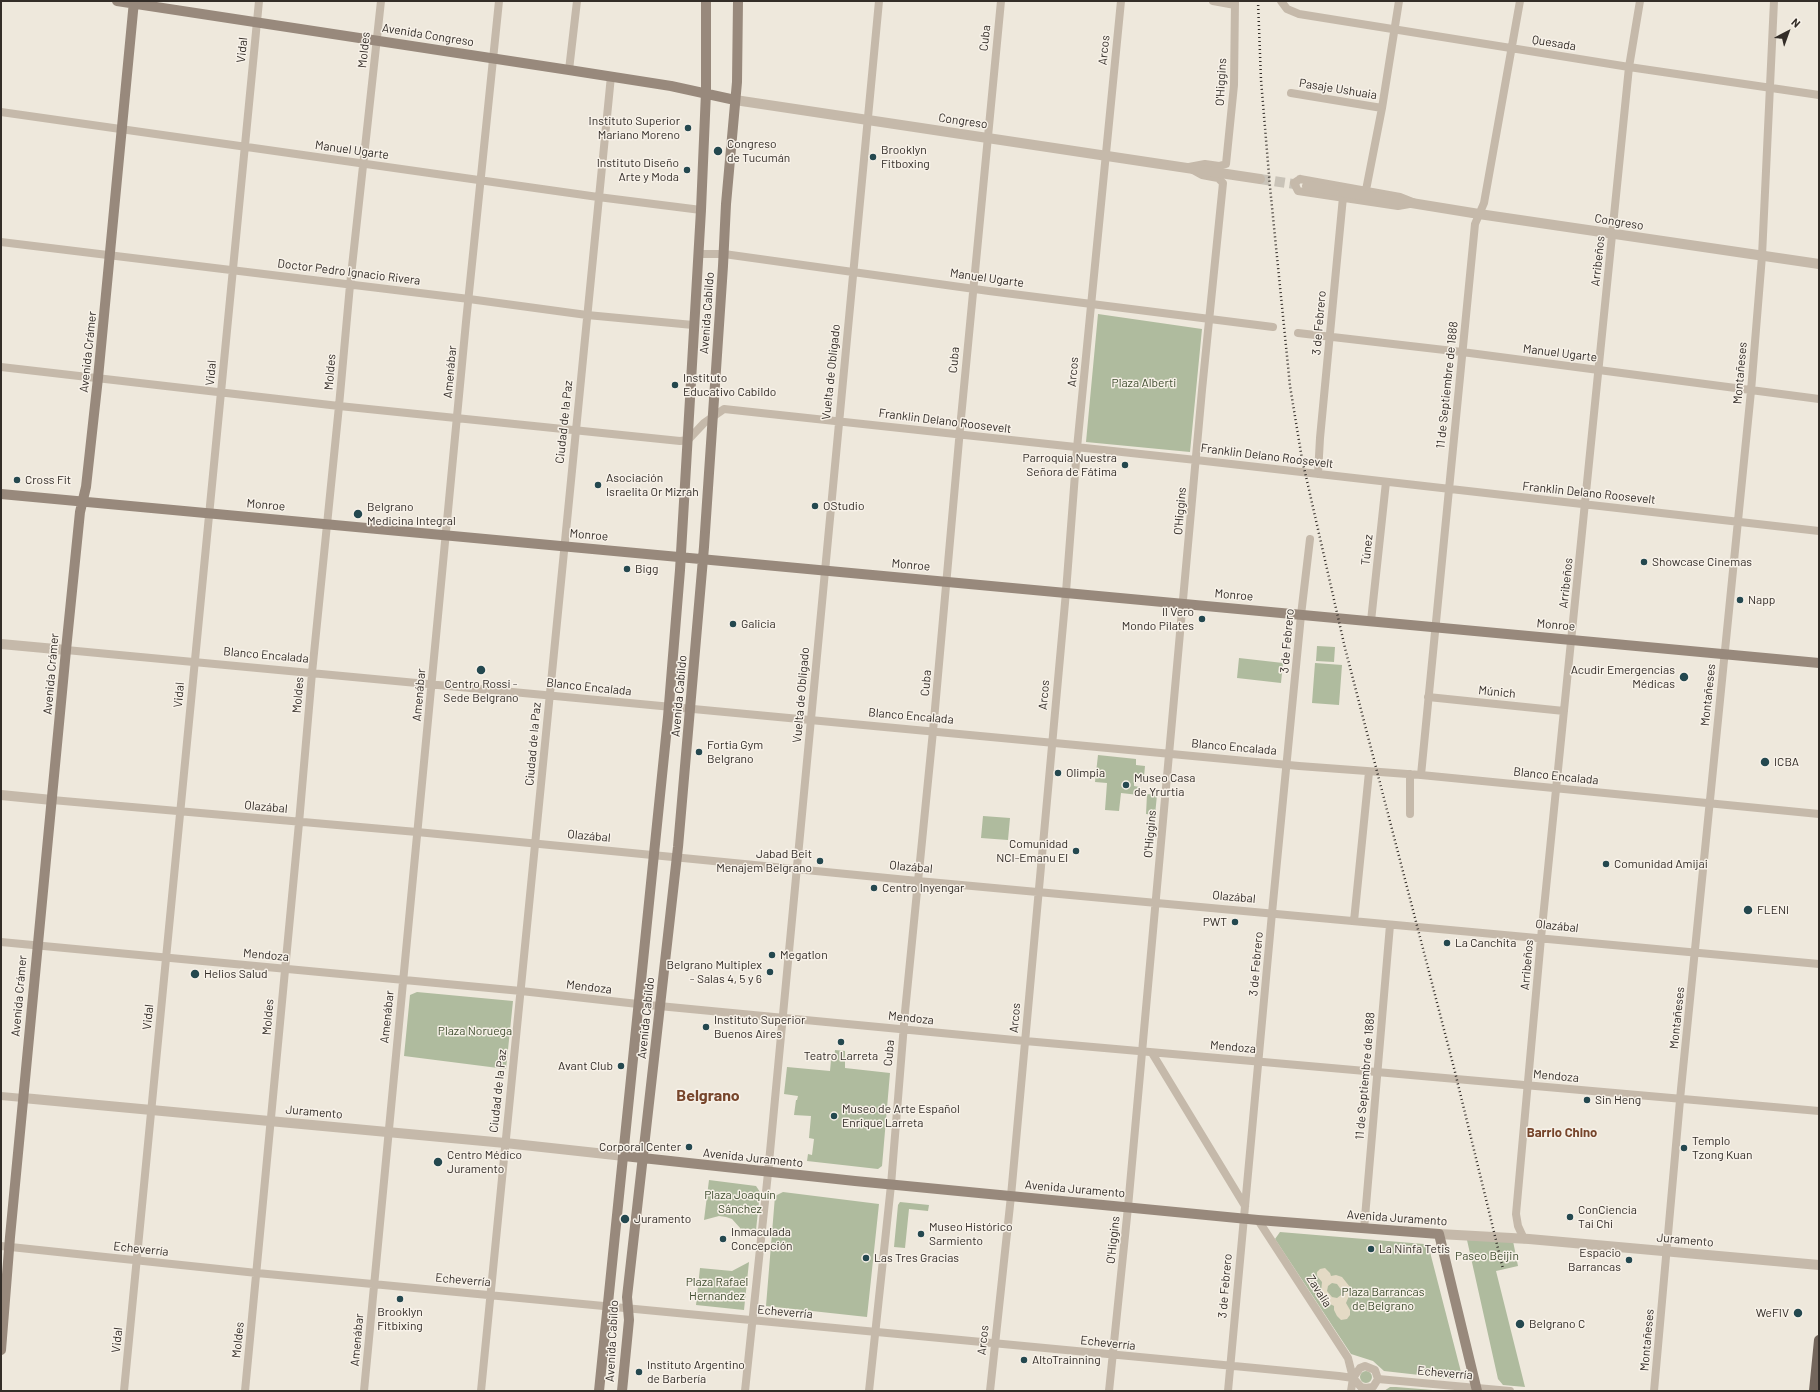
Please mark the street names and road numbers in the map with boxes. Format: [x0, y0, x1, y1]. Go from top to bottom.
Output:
street label: Avenida Congreso [381, 21, 475, 49]
street label: Cuba [976, 24, 994, 52]
street label: Moldes [355, 31, 373, 69]
street label: Quesada [1531, 32, 1577, 54]
street label: Arcos [1095, 34, 1113, 66]
street label: Vidal [234, 37, 250, 63]
street label: O'Higgins [1213, 58, 1229, 106]
street label: Pasaje Ushuaia [1298, 76, 1378, 102]
street label: Congreso [937, 110, 989, 132]
street label: Manuel Ugarte [314, 138, 390, 162]
street label: Congreso [1593, 211, 1645, 233]
street label: Arribeños [1588, 235, 1608, 287]
street label: Doctor Pedro Ignacio Rivera [277, 256, 421, 288]
street label: Manuel Ugarte [949, 266, 1025, 290]
street label: Avenida Cabildo [697, 271, 717, 355]
street label: 3 de Febrero [1309, 290, 1329, 356]
street label: Avenida Crámer [77, 311, 99, 393]
street label: 11 de Septiembre de 1888 [1433, 321, 1461, 449]
street label: Vuelta de Obligado [819, 323, 843, 421]
street label: Manuel Ugarte [1522, 341, 1598, 365]
street label: Montañeses [1730, 341, 1750, 405]
street label: Amenábar [441, 345, 459, 399]
street label: Cuba [946, 346, 962, 374]
street label: Moldes [321, 353, 339, 391]
street label: Arcos [1065, 356, 1081, 388]
street label: Vidal [203, 360, 219, 386]
street label: Ciudad de la Paz [552, 380, 576, 464]
street label: Franklin Delano Roosevelt [878, 406, 1012, 436]
street label: Franklin Delano Roosevelt [1200, 441, 1334, 471]
street label: Franklin Delano Roosevelt [1522, 479, 1656, 507]
street label: O'Higgins [1171, 486, 1189, 536]
street label: Monroe [246, 496, 286, 514]
street label: Monroe [569, 526, 609, 544]
street label: Túnez [1358, 534, 1376, 566]
street label: Monroe [891, 556, 931, 574]
street label: Arribeños [1556, 557, 1576, 609]
street label: Monroe [1214, 586, 1254, 604]
street label: 3 de Febrero [1277, 608, 1297, 674]
street label: Monroe [1536, 616, 1576, 634]
street label: Avenida Crámer [40, 633, 62, 715]
street label: Blanco Encalada [223, 644, 309, 666]
street label: Vuelta de Obligado [790, 646, 812, 744]
street label: Avenida Cabildo [668, 654, 690, 738]
street label: Montañeses [1698, 663, 1718, 727]
street label: Amenábar [410, 668, 428, 722]
street label: Cuba [918, 669, 934, 697]
street label: Blanco Encalada [546, 675, 632, 699]
street label: Moldes [289, 676, 307, 714]
street label: Arcos [1036, 679, 1052, 711]
street label: Vidal [171, 682, 187, 708]
street label: Múnich [1478, 683, 1516, 701]
street label: Ciudad de la Paz [522, 702, 544, 786]
street label: Blanco Encalada [868, 705, 954, 727]
street label: Blanco Encalada [1191, 736, 1277, 758]
street label: Blanco Encalada [1513, 764, 1599, 788]
street label: Olazábal [244, 798, 288, 816]
street label: O'Higgins [1141, 809, 1159, 859]
street label: Olazábal [567, 827, 611, 845]
street label: Olazábal [889, 858, 933, 876]
street label: Olazábal [1212, 888, 1256, 906]
street label: Olazábal [1535, 917, 1579, 935]
street label: 3 de Febrero [1246, 931, 1266, 997]
street label: Arribeños [1518, 939, 1536, 991]
street label: Mendoza [242, 946, 290, 964]
street label: Avenida Crámer [8, 955, 30, 1037]
street label: Avenida Cabildo [635, 976, 657, 1060]
street label: Mendoza [565, 977, 613, 997]
street label: Montañeses [1667, 986, 1687, 1050]
street label: Amenábar [377, 990, 397, 1044]
street label: Moldes [259, 998, 277, 1036]
street label: Arcos [1007, 1002, 1023, 1034]
street label: Vidal [140, 1004, 156, 1030]
street label: Mendoza [887, 1008, 935, 1028]
street label: 11 de Septiembre de 1888 [1352, 1012, 1378, 1140]
street label: Mendoza [1209, 1038, 1257, 1056]
street label: Cuba [881, 1039, 897, 1067]
street label: Ciudad de la Paz [486, 1049, 510, 1133]
street label: Mendoza [1532, 1067, 1580, 1085]
street label: Juramento [285, 1102, 343, 1122]
street label: Avenida Juramento [702, 1146, 804, 1170]
street label: Avenida Juramento [1024, 1177, 1126, 1201]
street label: Avenida Juramento [1346, 1207, 1448, 1229]
street label: O'Higgins [1103, 1215, 1123, 1265]
street label: Juramento [1656, 1230, 1714, 1250]
street label: Echeverría [113, 1239, 169, 1259]
street label: 3 de Febrero [1215, 1253, 1235, 1319]
street label: Echeverría [435, 1270, 491, 1290]
street label: Zavalía [1303, 1272, 1335, 1310]
street label: Avenida Cabildo [603, 1300, 621, 1382]
street label: Echeverría [757, 1302, 813, 1322]
street label: Montañeses [1637, 1308, 1657, 1372]
street label: Amenábar [348, 1313, 366, 1367]
street label: Moldes [229, 1321, 247, 1359]
street label: Arcos [974, 1324, 992, 1356]
street label: Vidal [109, 1327, 125, 1353]
street label: Echeverría [1080, 1333, 1136, 1353]
street label: Echeverría [1417, 1363, 1473, 1383]

